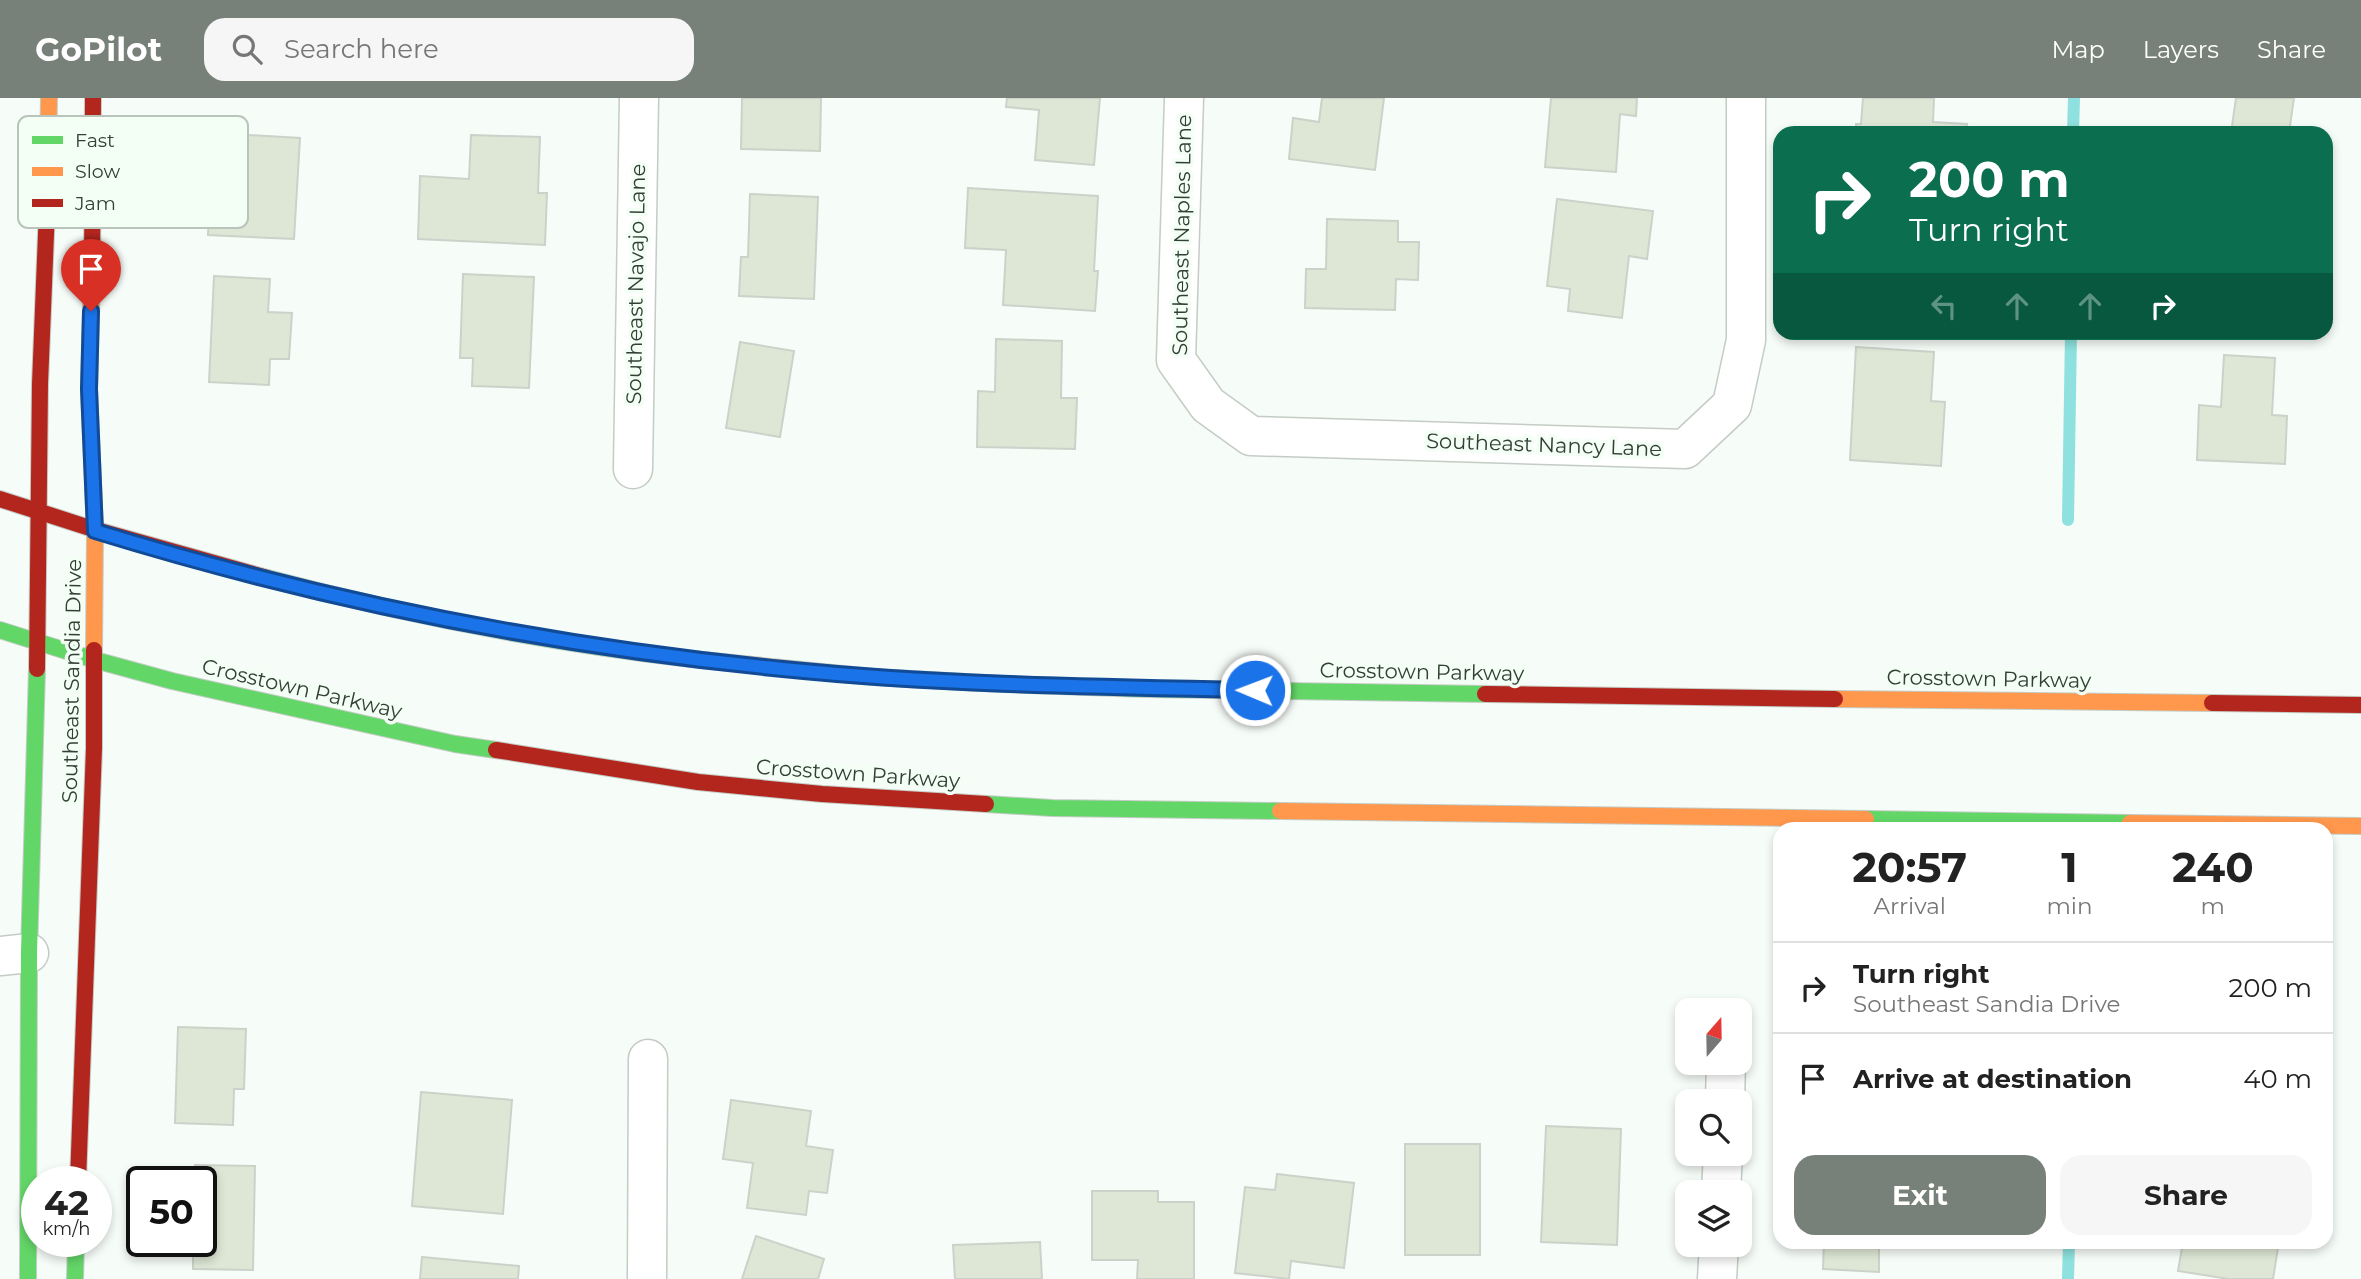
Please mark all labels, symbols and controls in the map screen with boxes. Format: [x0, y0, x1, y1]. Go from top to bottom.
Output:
search box [204, 18, 694, 81]
text: GoPilot [35, 29, 162, 69]
icon: search [228, 30, 266, 68]
text: Search here [284, 33, 439, 65]
text: Map [2051, 35, 2105, 64]
text: Layers [2143, 35, 2219, 64]
text: Share [2257, 35, 2326, 64]
street label: Southeast Naples Lane [1167, 114, 1196, 356]
legend [18, 116, 248, 228]
text: Fast [75, 129, 115, 152]
text: 200 m [1909, 150, 2070, 209]
icon: right [1794, 154, 1885, 245]
text: Slow [75, 160, 120, 183]
street label: Southeast Navajo Lane [621, 163, 650, 405]
text: Jam [74, 192, 116, 215]
text: Turn right [1909, 210, 2069, 249]
pin [61, 239, 121, 311]
icon: arrive [72, 250, 110, 288]
icon: left [1925, 287, 1963, 325]
icon: ahead [1998, 287, 2036, 325]
icon: ahead [2071, 287, 2109, 325]
icon: right [2144, 287, 2182, 325]
street label: Southeast Nancy Lane [1426, 428, 1662, 461]
street label: Southeast Sandia Drive [57, 559, 86, 803]
street label: Crosstown Parkway [200, 653, 405, 724]
position arrow [1218, 653, 1292, 727]
street label: Crosstown Parkway [1319, 657, 1525, 686]
street label: Crosstown Parkway [1886, 664, 2092, 693]
street label: Crosstown Parkway [755, 754, 962, 793]
text: 20:57 [1852, 841, 1967, 893]
text: 1 [2061, 841, 2078, 893]
text: 240 [2172, 841, 2254, 893]
text: Arrival [1873, 892, 1946, 920]
text: min [2046, 892, 2093, 920]
text: m [2201, 892, 2225, 920]
text: Turn right [1853, 958, 1989, 990]
icon: right [1794, 969, 1832, 1007]
text: 200 m [2228, 972, 2312, 1004]
text: Southeast Sandia Drive [1853, 990, 2121, 1018]
north arrow [1675, 998, 1752, 1074]
map controls [1675, 998, 1752, 1257]
icon: arrive [1794, 1060, 1832, 1098]
text: Arrive at destination [1853, 1063, 2132, 1095]
text: 40 m [2243, 1063, 2312, 1095]
button: search [1675, 1089, 1752, 1166]
button: Exit [1794, 1155, 2046, 1235]
button: Share [2060, 1155, 2312, 1235]
speed limit sign: 50 [126, 1166, 217, 1257]
button: layers [1675, 1180, 1752, 1257]
text: 42 [44, 1181, 89, 1224]
text: km/h [42, 1218, 91, 1240]

